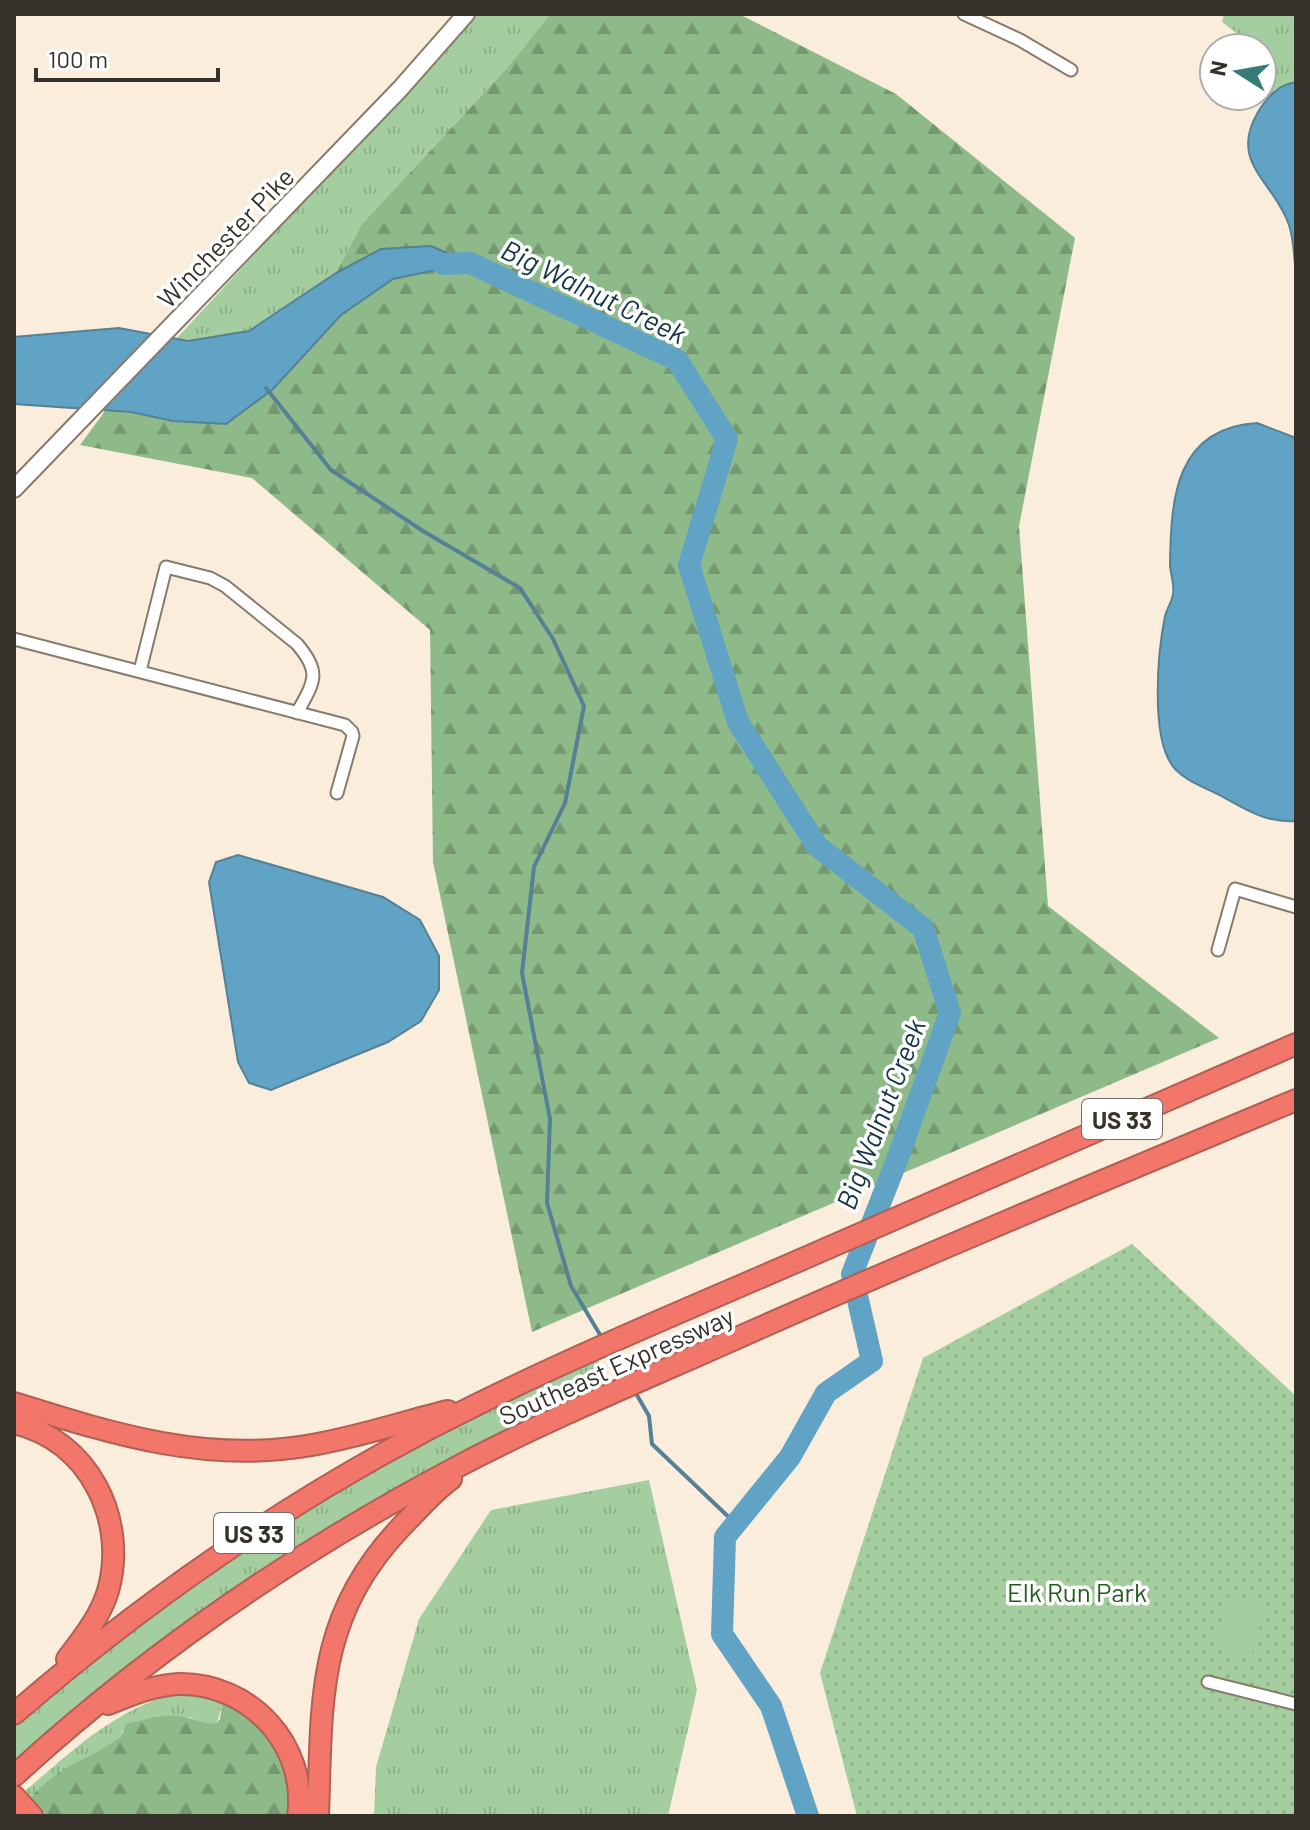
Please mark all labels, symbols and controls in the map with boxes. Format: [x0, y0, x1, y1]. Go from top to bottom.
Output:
scale bar [36, 32, 218, 82]
north arrow [1198, 32, 1278, 112]
text: 100 m [48, 44, 108, 73]
text: N [1203, 58, 1232, 78]
street label: Winchester Pike [150, 160, 300, 314]
water label: Big Walnut Creek [496, 232, 692, 351]
water label: Big Walnut Creek [828, 1014, 932, 1214]
road number: US 33 [1082, 1099, 1162, 1139]
street label: Southeast Expressway [494, 1299, 738, 1431]
road number: US 33 [214, 1513, 294, 1553]
park label: Elk Run Park [1007, 1576, 1147, 1607]

